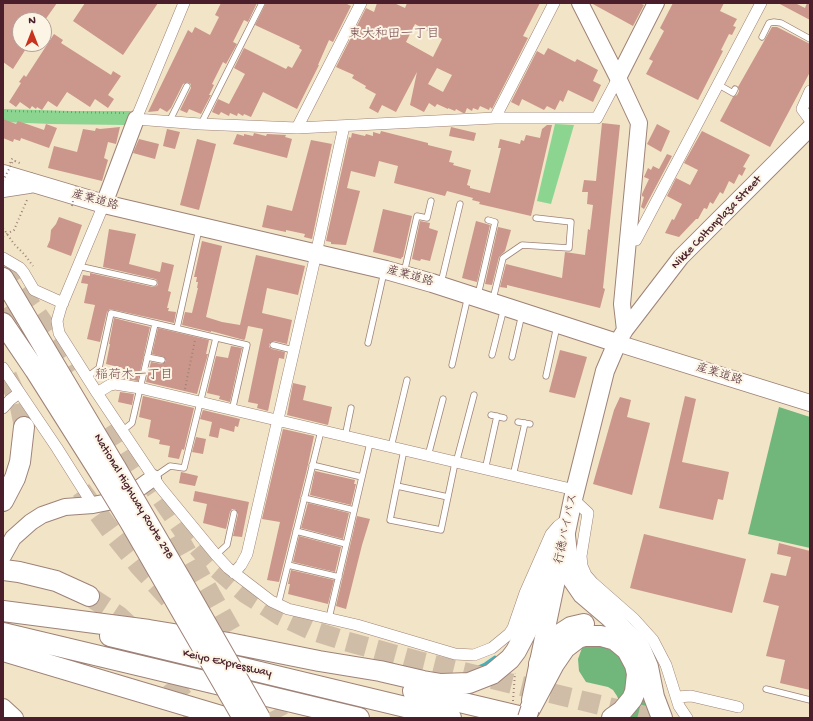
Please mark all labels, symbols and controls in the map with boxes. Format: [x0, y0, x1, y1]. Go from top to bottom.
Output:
north arrow [12, 12, 52, 52]
text: N [28, 15, 36, 27]
district label: 東大和田一丁目 [349, 27, 439, 43]
street label: Nikke Coltonplaza Street [669, 173, 765, 273]
street label: 産業道路 [70, 188, 120, 214]
street label: 産業道路 [385, 264, 435, 290]
street label: 産業道路 [694, 361, 744, 389]
district label: 稲荷木一丁目 [95, 368, 173, 384]
street label: National Highway Route 298 [90, 432, 176, 562]
street label: 行徳バイパス [552, 492, 582, 566]
street label: Keiyo Expressway [181, 647, 273, 681]

